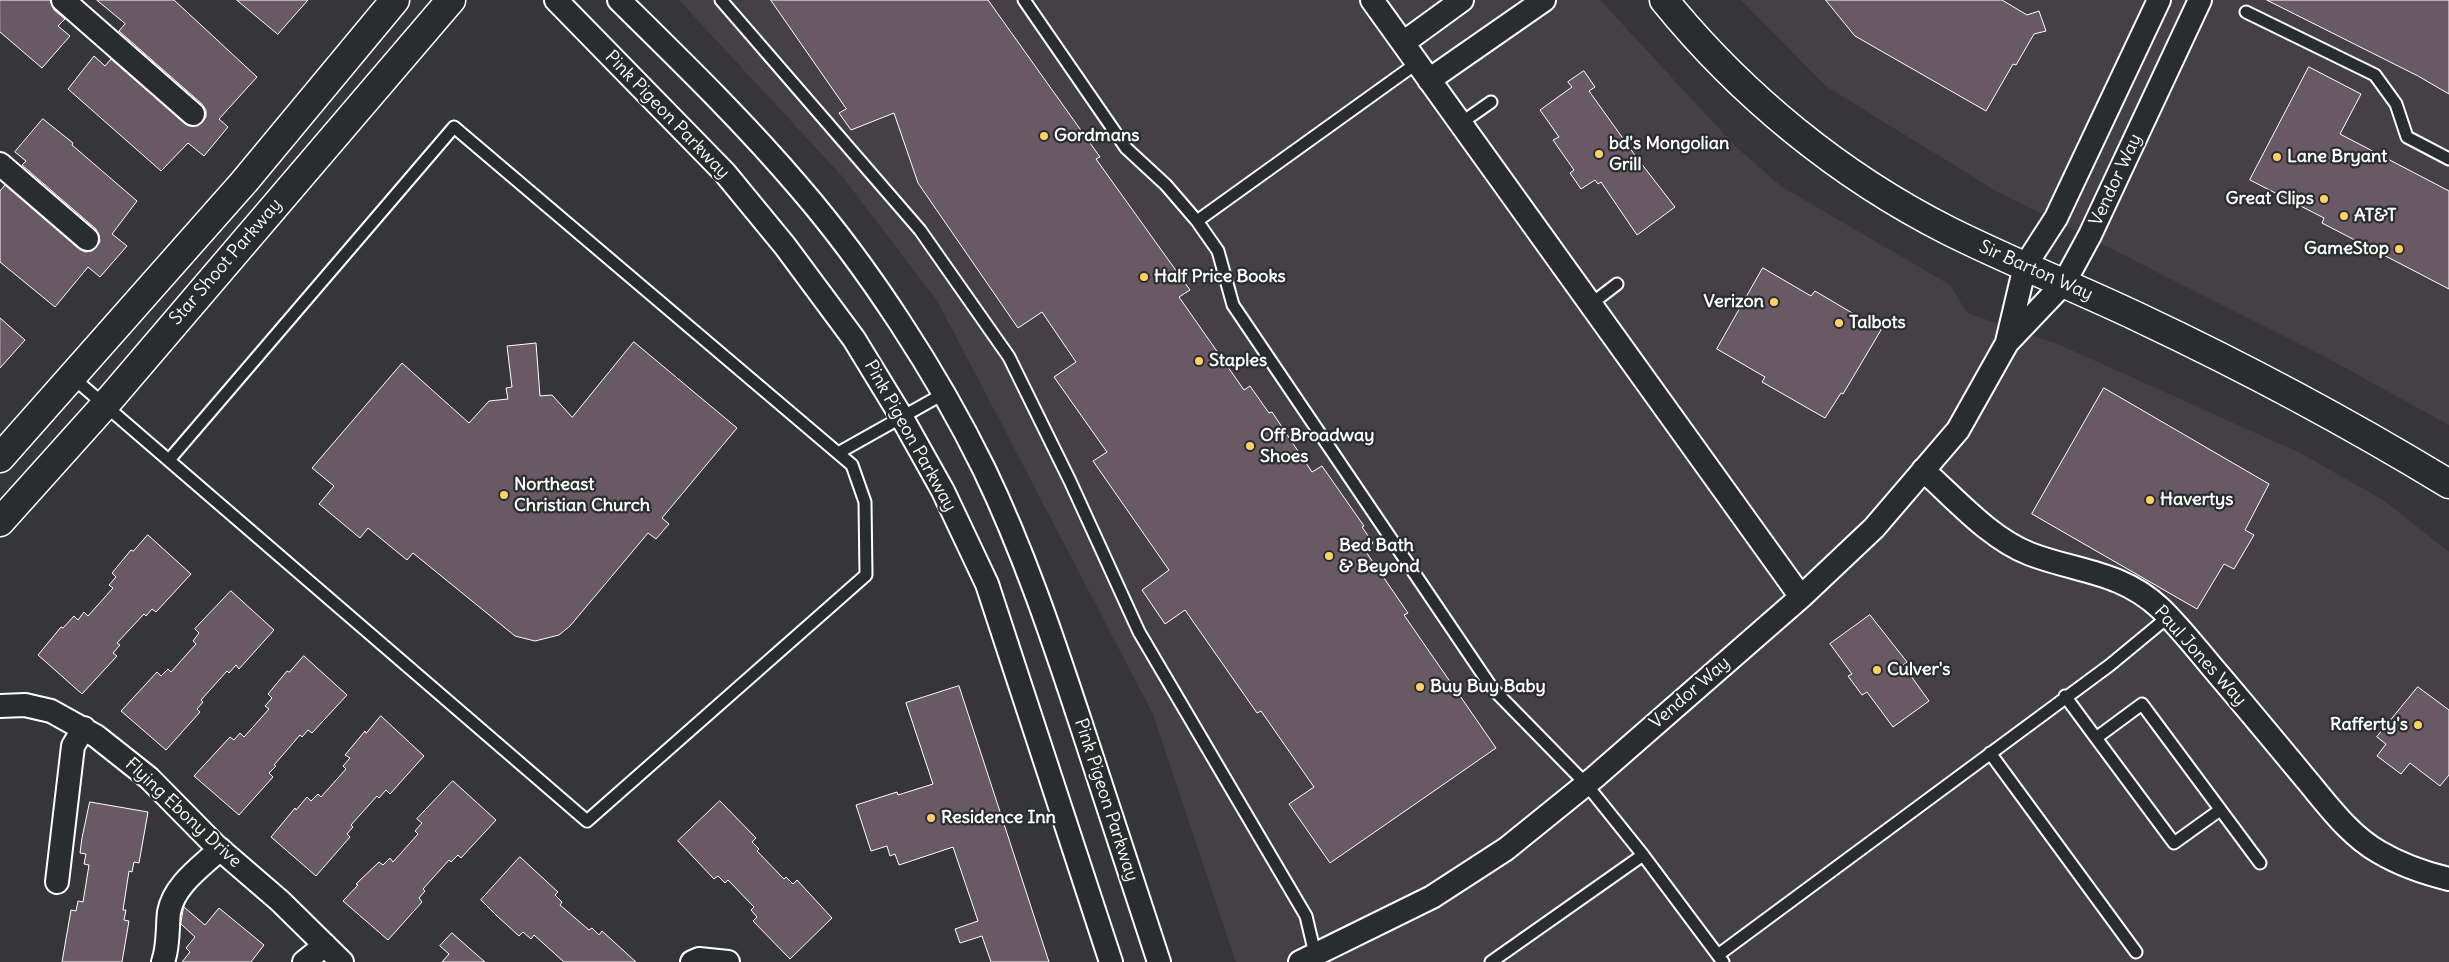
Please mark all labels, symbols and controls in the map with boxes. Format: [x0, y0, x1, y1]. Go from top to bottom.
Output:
street label: Pink Pigeon Parkway [600, 46, 734, 184]
place label: Gordmans [1054, 125, 1140, 147]
marker: Gordmans [1038, 130, 1050, 142]
street label: Vendor Way [2085, 130, 2147, 230]
place label: bd's Mongolian Grill [1609, 133, 1729, 176]
place label: Lane Bryant [2287, 146, 2387, 168]
marker: bd's Mongolian Grill [1593, 148, 1605, 160]
marker: Lane Bryant [2271, 151, 2283, 163]
place label: Great Clips [2226, 188, 2314, 210]
marker: Great Clips [2318, 193, 2330, 205]
street label: Star Shoot Parkway [165, 194, 287, 330]
place label: AT&T [2354, 205, 2397, 227]
marker: AT&T [2338, 210, 2350, 222]
street label: Sir Barton Way [1976, 236, 2096, 306]
place label: GameStop [2304, 238, 2389, 260]
marker: GameStop [2393, 243, 2405, 255]
place label: Half Price Books [1154, 266, 1286, 288]
marker: Half Price Books [1138, 271, 1150, 283]
place label: Verizon [1703, 291, 1764, 313]
marker: Verizon [1768, 296, 1780, 308]
place label: Talbots [1849, 312, 1906, 334]
marker: Talbots [1833, 317, 1845, 329]
place label: Staples [1209, 350, 1267, 372]
marker: Staples [1193, 355, 1205, 367]
street label: Pink Pigeon Parkway [859, 356, 961, 516]
place label: Off Broadway Shoes [1260, 425, 1374, 468]
marker: Off Broadway Shoes [1244, 440, 1256, 452]
place label: Northeast Christian Church [514, 474, 650, 516]
marker: Northeast Christian Church [498, 489, 510, 501]
place label: Havertys [2160, 489, 2233, 511]
marker: Havertys [2144, 494, 2156, 506]
place label: Bed Bath & Beyond [1339, 535, 1420, 578]
marker: Bed Bath & Beyond [1323, 550, 1335, 562]
street label: Paul Jones Way [2149, 601, 2251, 711]
street label: Vendor Way [1645, 652, 1735, 734]
place label: Culver's [1887, 659, 1951, 681]
marker: Culver's [1871, 664, 1883, 676]
place label: Buy Buy Baby [1430, 676, 1546, 698]
marker: Buy Buy Baby [1414, 681, 1426, 693]
place label: Rafferty's [2330, 714, 2408, 736]
street label: Pink Pigeon Parkway [1069, 716, 1143, 884]
marker: Rafferty's [2412, 719, 2424, 731]
street label: Flying Ebony Drive [120, 754, 246, 872]
place label: Residence Inn [941, 807, 1056, 829]
marker: Residence Inn [925, 812, 937, 824]

